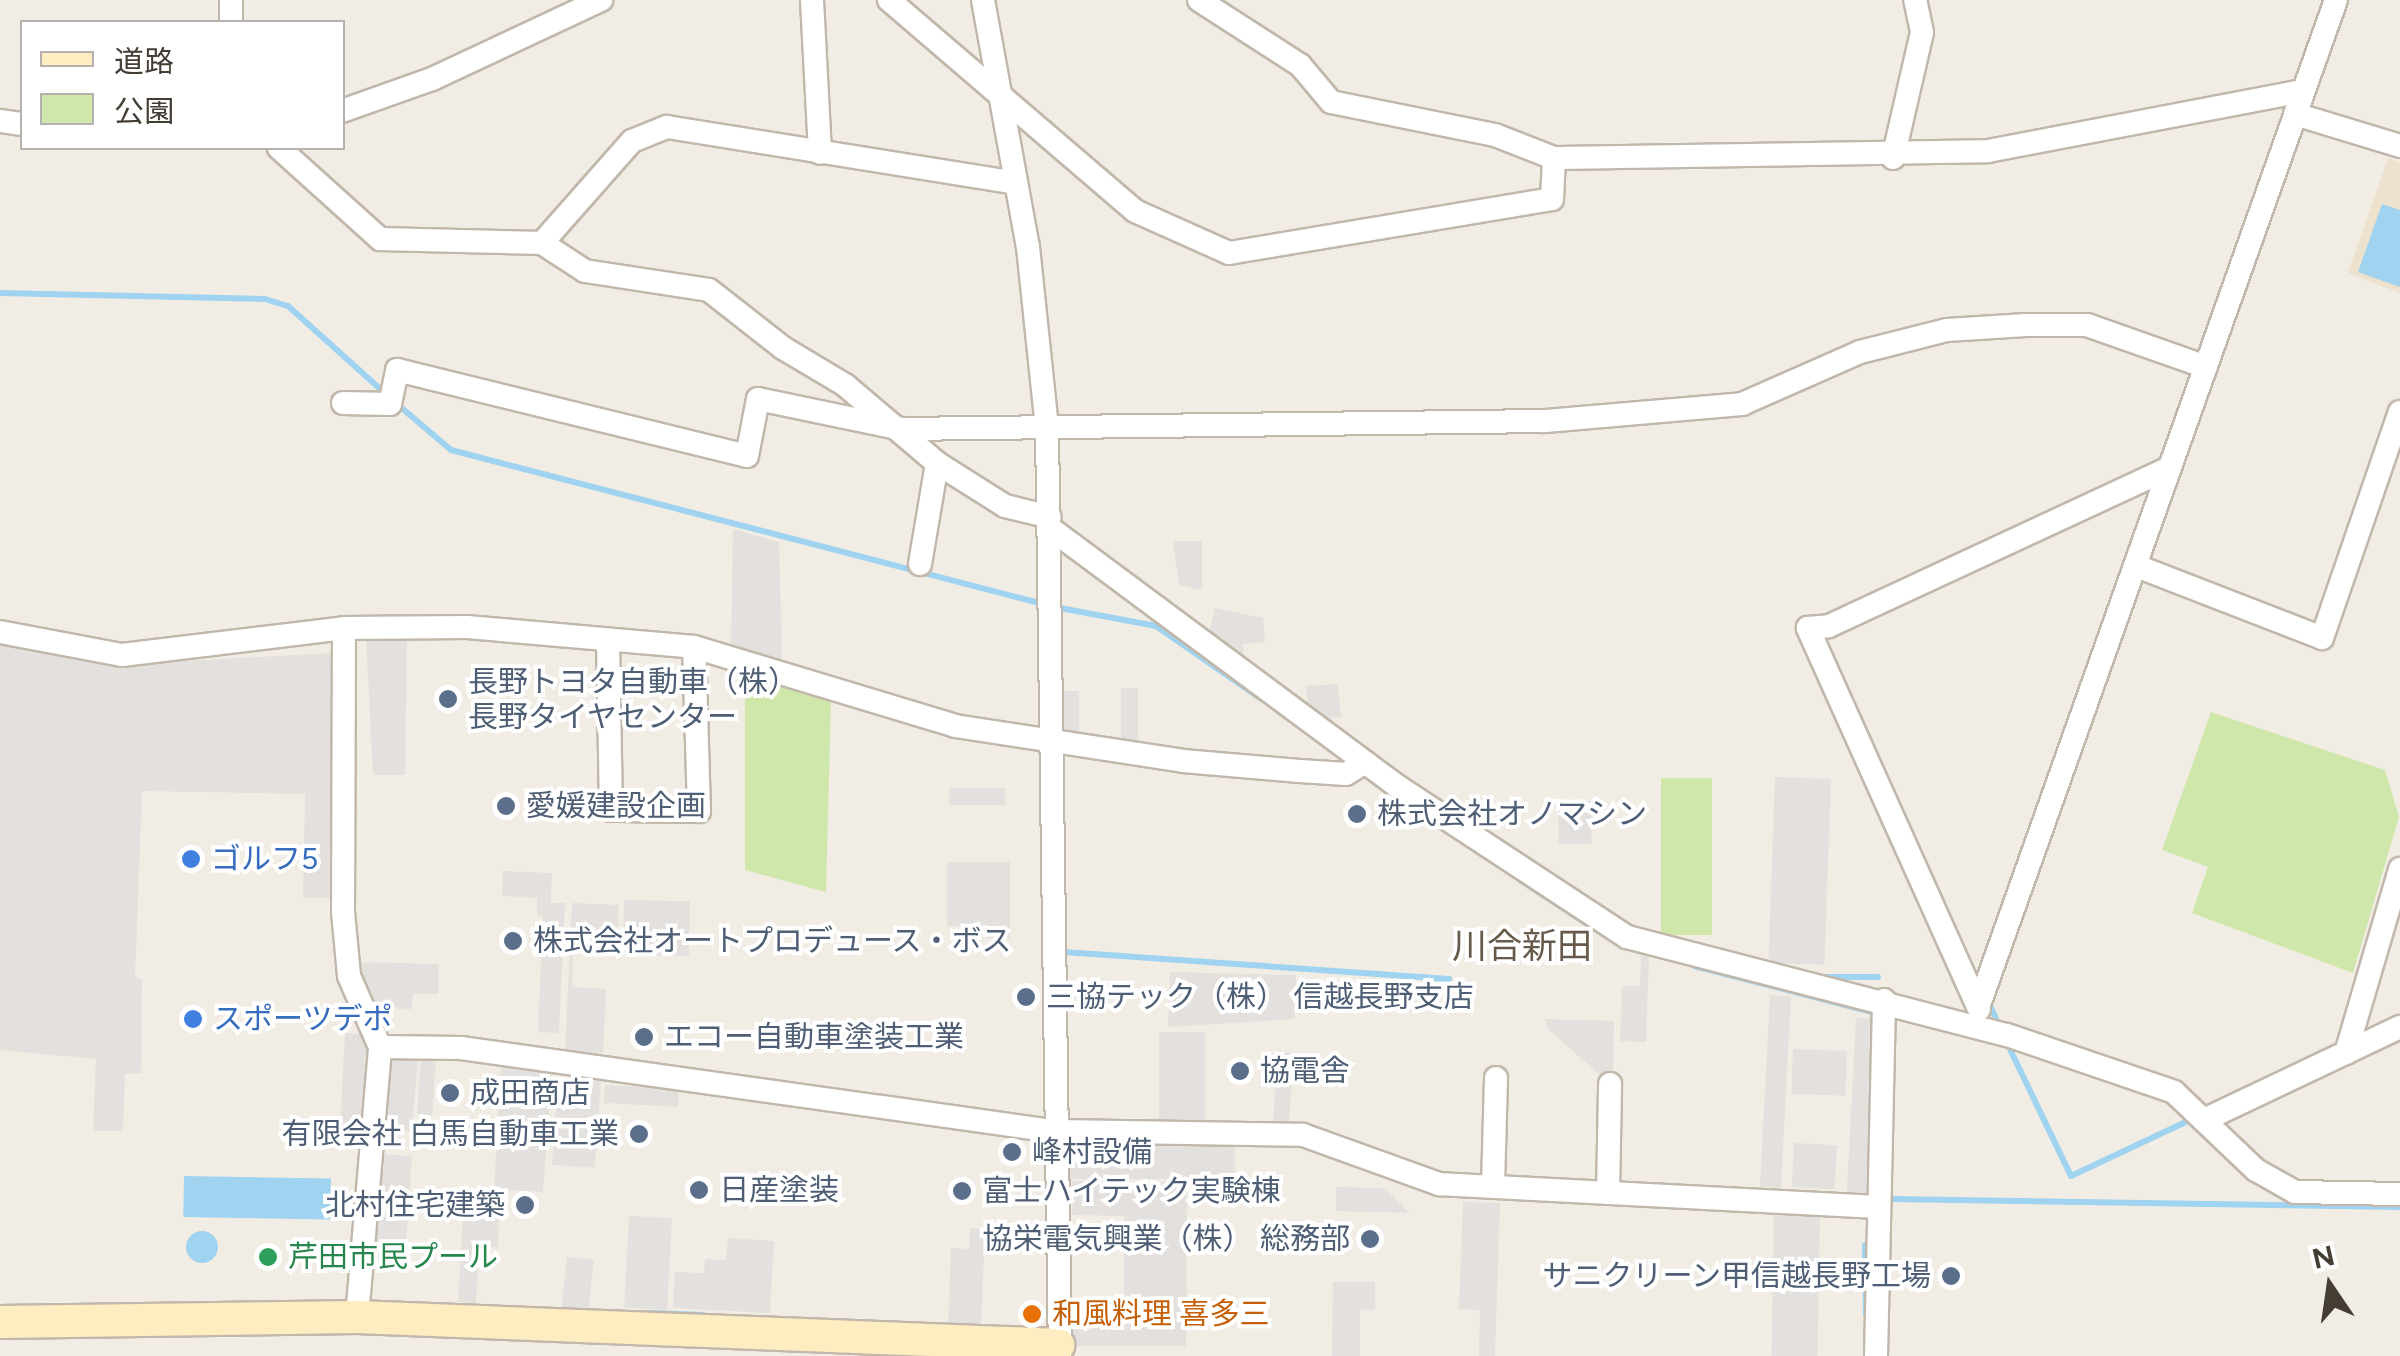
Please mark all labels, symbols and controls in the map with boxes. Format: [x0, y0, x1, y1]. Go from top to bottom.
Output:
legend [20, 20, 345, 150]
text: 道路 [114, 43, 174, 80]
text: 公園 [114, 93, 174, 130]
place label: 長野トヨタ自動車（株） 長野タイヤセンター [468, 664, 798, 734]
marker: 長野トヨタ自動車（株） 長野タイヤセンター [437, 688, 459, 710]
place label: 愛媛建設企画 [526, 788, 706, 824]
marker: 愛媛建設企画 [495, 795, 517, 817]
place label: 株式会社オノマシン [1377, 796, 1647, 832]
marker: 株式会社オノマシン [1346, 803, 1368, 825]
place label: ゴルフ5 [211, 841, 318, 877]
marker: ゴルフ5 [180, 848, 202, 870]
place label: 株式会社オートプロデュース・ボス [533, 923, 1013, 959]
district label: 川合新田 [1452, 925, 1592, 967]
marker: 株式会社オートプロデュース・ボス [502, 930, 524, 952]
place label: 三協テック（株） 信越長野支店 [1046, 979, 1473, 1015]
marker: 三協テック（株） 信越長野支店 [1015, 986, 1037, 1008]
place label: スポーツデポ [213, 1001, 393, 1037]
marker: スポーツデポ [182, 1008, 204, 1030]
place label: エコー自動車塗装工業 [664, 1019, 964, 1055]
marker: エコー自動車塗装工業 [633, 1026, 655, 1048]
place label: 協電舎 [1260, 1053, 1350, 1089]
marker: 協電舎 [1229, 1060, 1251, 1082]
place label: 成田商店 [470, 1075, 590, 1111]
marker: 成田商店 [439, 1082, 461, 1104]
place label: 有限会社 白馬自動車工業 [282, 1116, 619, 1152]
marker: 有限会社 白馬自動車工業 [628, 1123, 650, 1145]
place label: 峰村設備 [1032, 1134, 1152, 1170]
marker: 峰村設備 [1001, 1141, 1023, 1163]
place label: 日産塗装 [719, 1172, 839, 1208]
place label: 富士ハイテック実験棟 [982, 1173, 1282, 1209]
marker: 日産塗装 [688, 1179, 710, 1201]
marker: 富士ハイテック実験棟 [951, 1180, 973, 1202]
place label: 北村住宅建築 [325, 1187, 505, 1223]
marker: 北村住宅建築 [514, 1194, 536, 1216]
place label: 協栄電気興業（株） 総務部 [983, 1221, 1350, 1257]
marker: 協栄電気興業（株） 総務部 [1359, 1228, 1381, 1250]
north arrow [2280, 1236, 2380, 1336]
text: N [2309, 1238, 2338, 1276]
place label: 芹田市民プール [288, 1239, 498, 1275]
marker: 芹田市民プール [257, 1246, 279, 1268]
place label: サニクリーン甲信越長野工場 [1541, 1258, 1931, 1294]
marker: サニクリーン甲信越長野工場 [1940, 1265, 1962, 1287]
place label: 和風料理 喜多三 [1052, 1296, 1269, 1332]
marker: 和風料理 喜多三 [1021, 1303, 1043, 1325]

